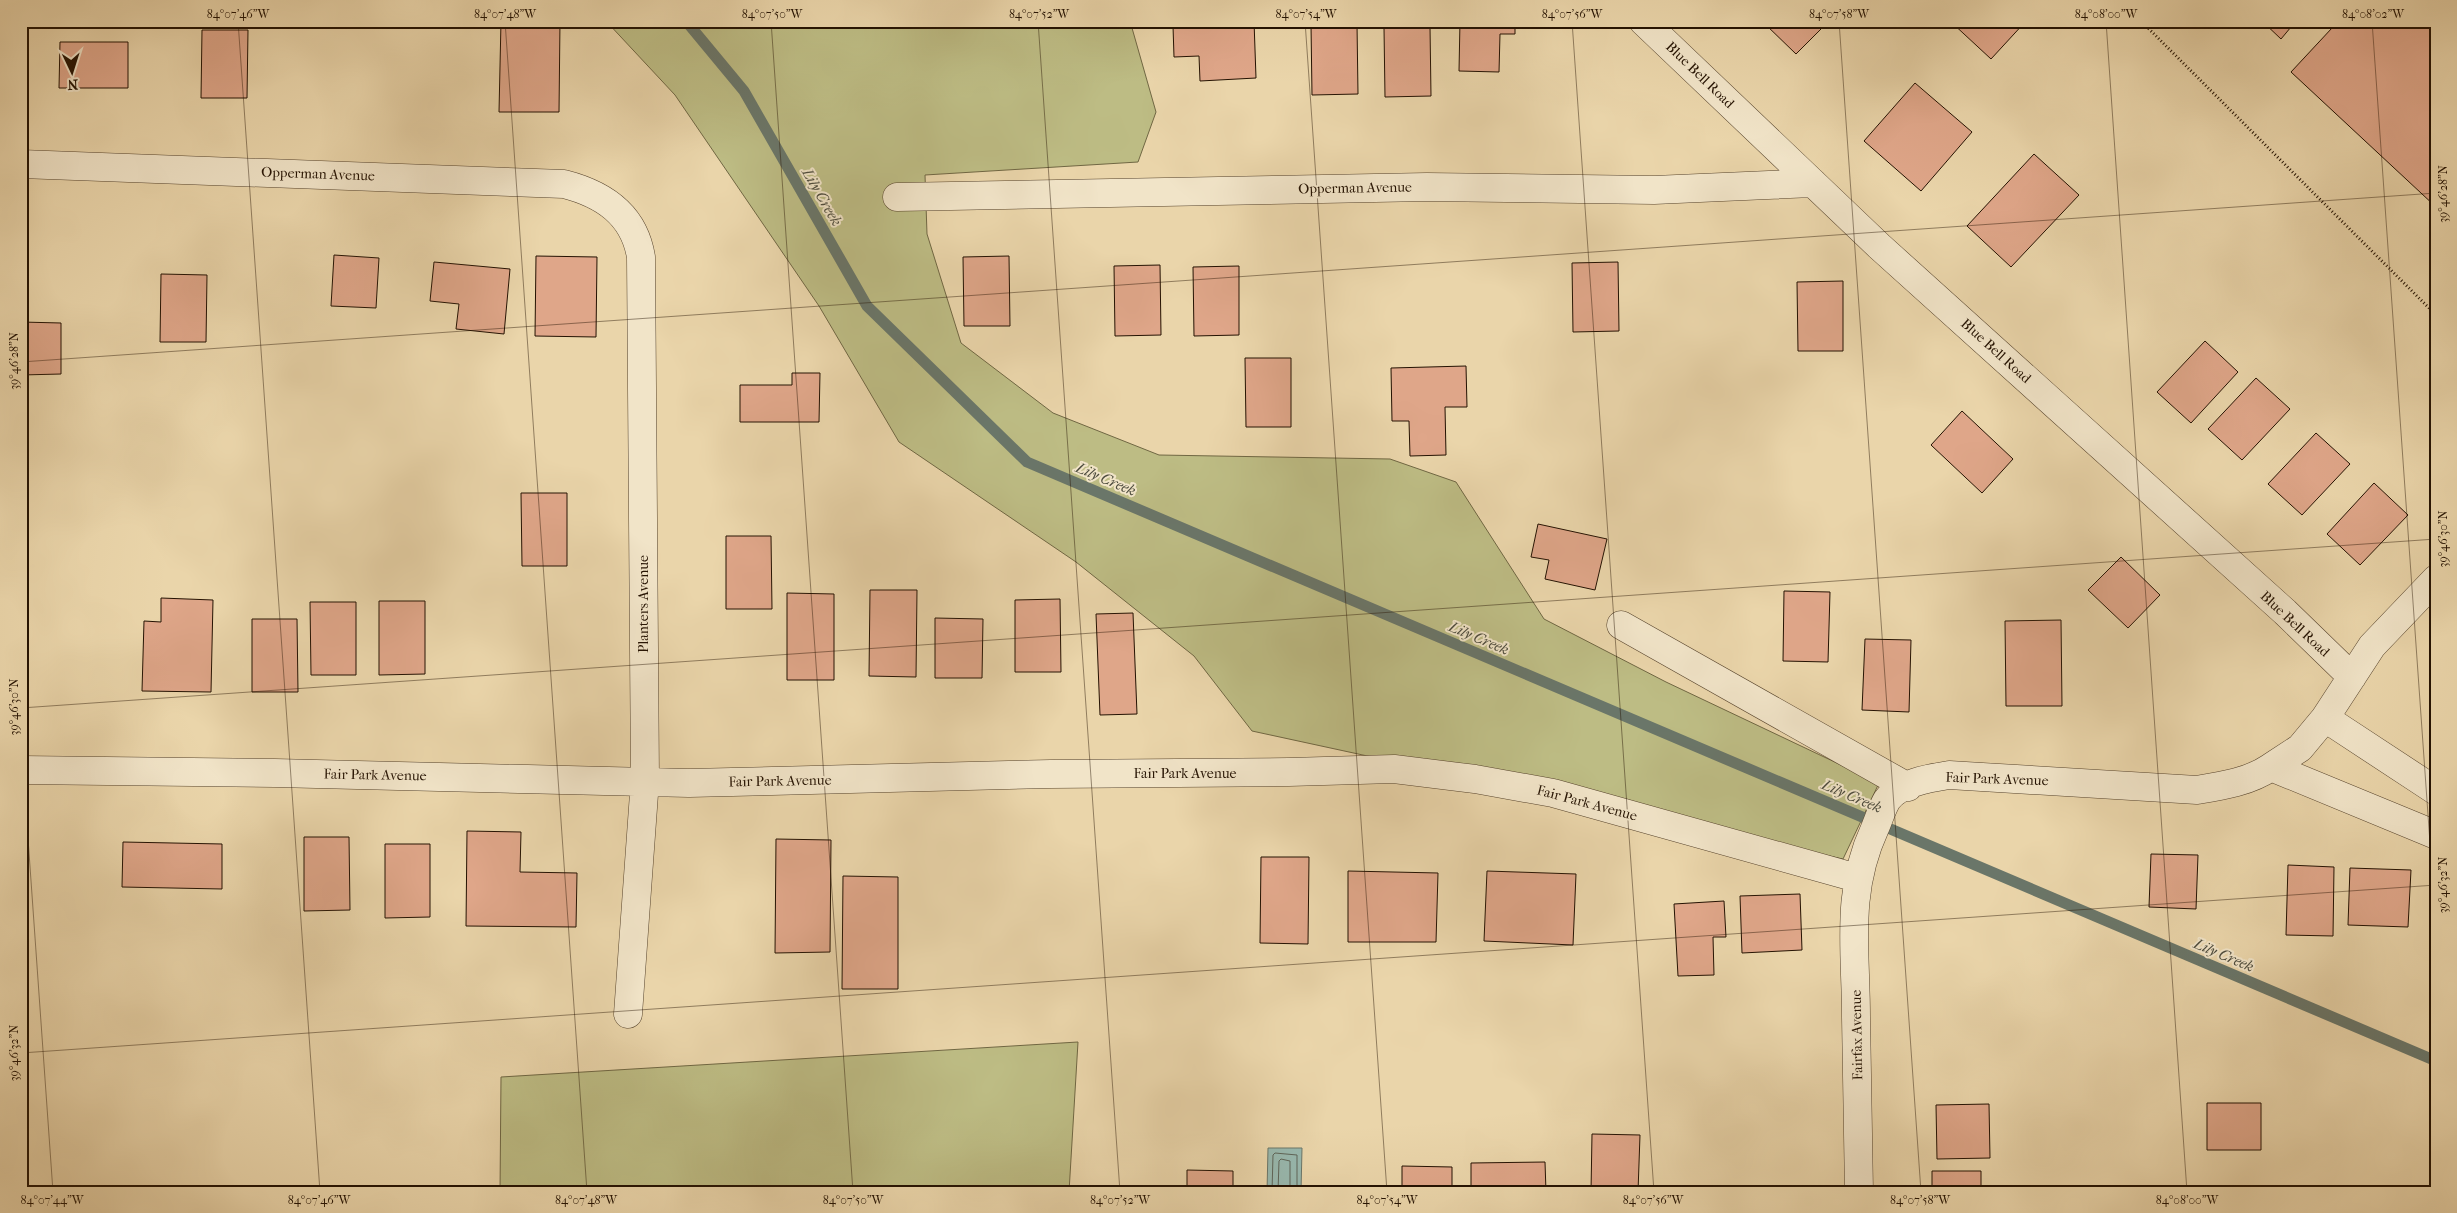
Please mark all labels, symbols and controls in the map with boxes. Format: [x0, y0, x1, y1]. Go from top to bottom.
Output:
text: 84°07'46"W [207, 7, 270, 21]
text: 84°07'48"W [474, 7, 537, 21]
text: 84°07'50"W [742, 7, 804, 21]
text: 84°07'52"W [1009, 7, 1070, 21]
text: 84°07'54"W [1275, 7, 1338, 21]
text: 84°07'56"W [1542, 7, 1603, 21]
text: 84°07'58"W [1809, 7, 1870, 21]
text: 84°08'00"W [2075, 7, 2138, 21]
text: 84°08'02"W [2342, 7, 2405, 21]
street label: Blue Bell Road [1662, 38, 1738, 112]
north arrow [48, 48, 98, 98]
text: N [67, 76, 79, 93]
street label: Opperman Avenue [261, 164, 375, 184]
water label: Lily Creek [798, 164, 846, 229]
text: 39°46'28"N [2436, 165, 2450, 223]
street label: Opperman Avenue [1298, 179, 1412, 197]
street label: Blue Bell Road [1957, 315, 2035, 387]
text: 39°46'28"N [7, 332, 21, 390]
water label: Lily Creek [1072, 458, 1139, 500]
text: 39°46'30"N [2436, 510, 2450, 568]
street label: Planters Avenue [635, 555, 652, 653]
street label: Blue Bell Road [2257, 588, 2333, 661]
water label: Lily Creek [1445, 617, 1512, 659]
text: 39°46'30"N [7, 678, 21, 736]
street label: Fair Park Avenue [1133, 765, 1237, 782]
street label: Fair Park Avenue [323, 766, 427, 784]
street label: Fair Park Avenue [1945, 769, 2049, 789]
street label: Fair Park Avenue [728, 772, 832, 790]
water label: Lily Creek [1818, 775, 1885, 817]
street label: Fair Park Avenue [1535, 781, 1639, 825]
text: 39°46'32"N [2436, 857, 2450, 913]
water label: Lily Creek [2190, 934, 2257, 976]
street label: Fairfax Avenue [1848, 989, 1866, 1080]
text: 39°46'32"N [7, 1025, 21, 1081]
text: 84°07'44"W [20, 1193, 85, 1207]
text: 84°07'46"W [288, 1193, 351, 1207]
text: 84°07'48"W [555, 1193, 618, 1207]
text: 84°07'50"W [823, 1193, 885, 1207]
text: 84°07'52"W [1090, 1193, 1151, 1207]
text: 84°07'54"W [1356, 1193, 1419, 1207]
text: 84°07'56"W [1623, 1193, 1684, 1207]
text: 84°07'58"W [1890, 1193, 1951, 1207]
text: 84°08'00"W [2156, 1193, 2219, 1207]

